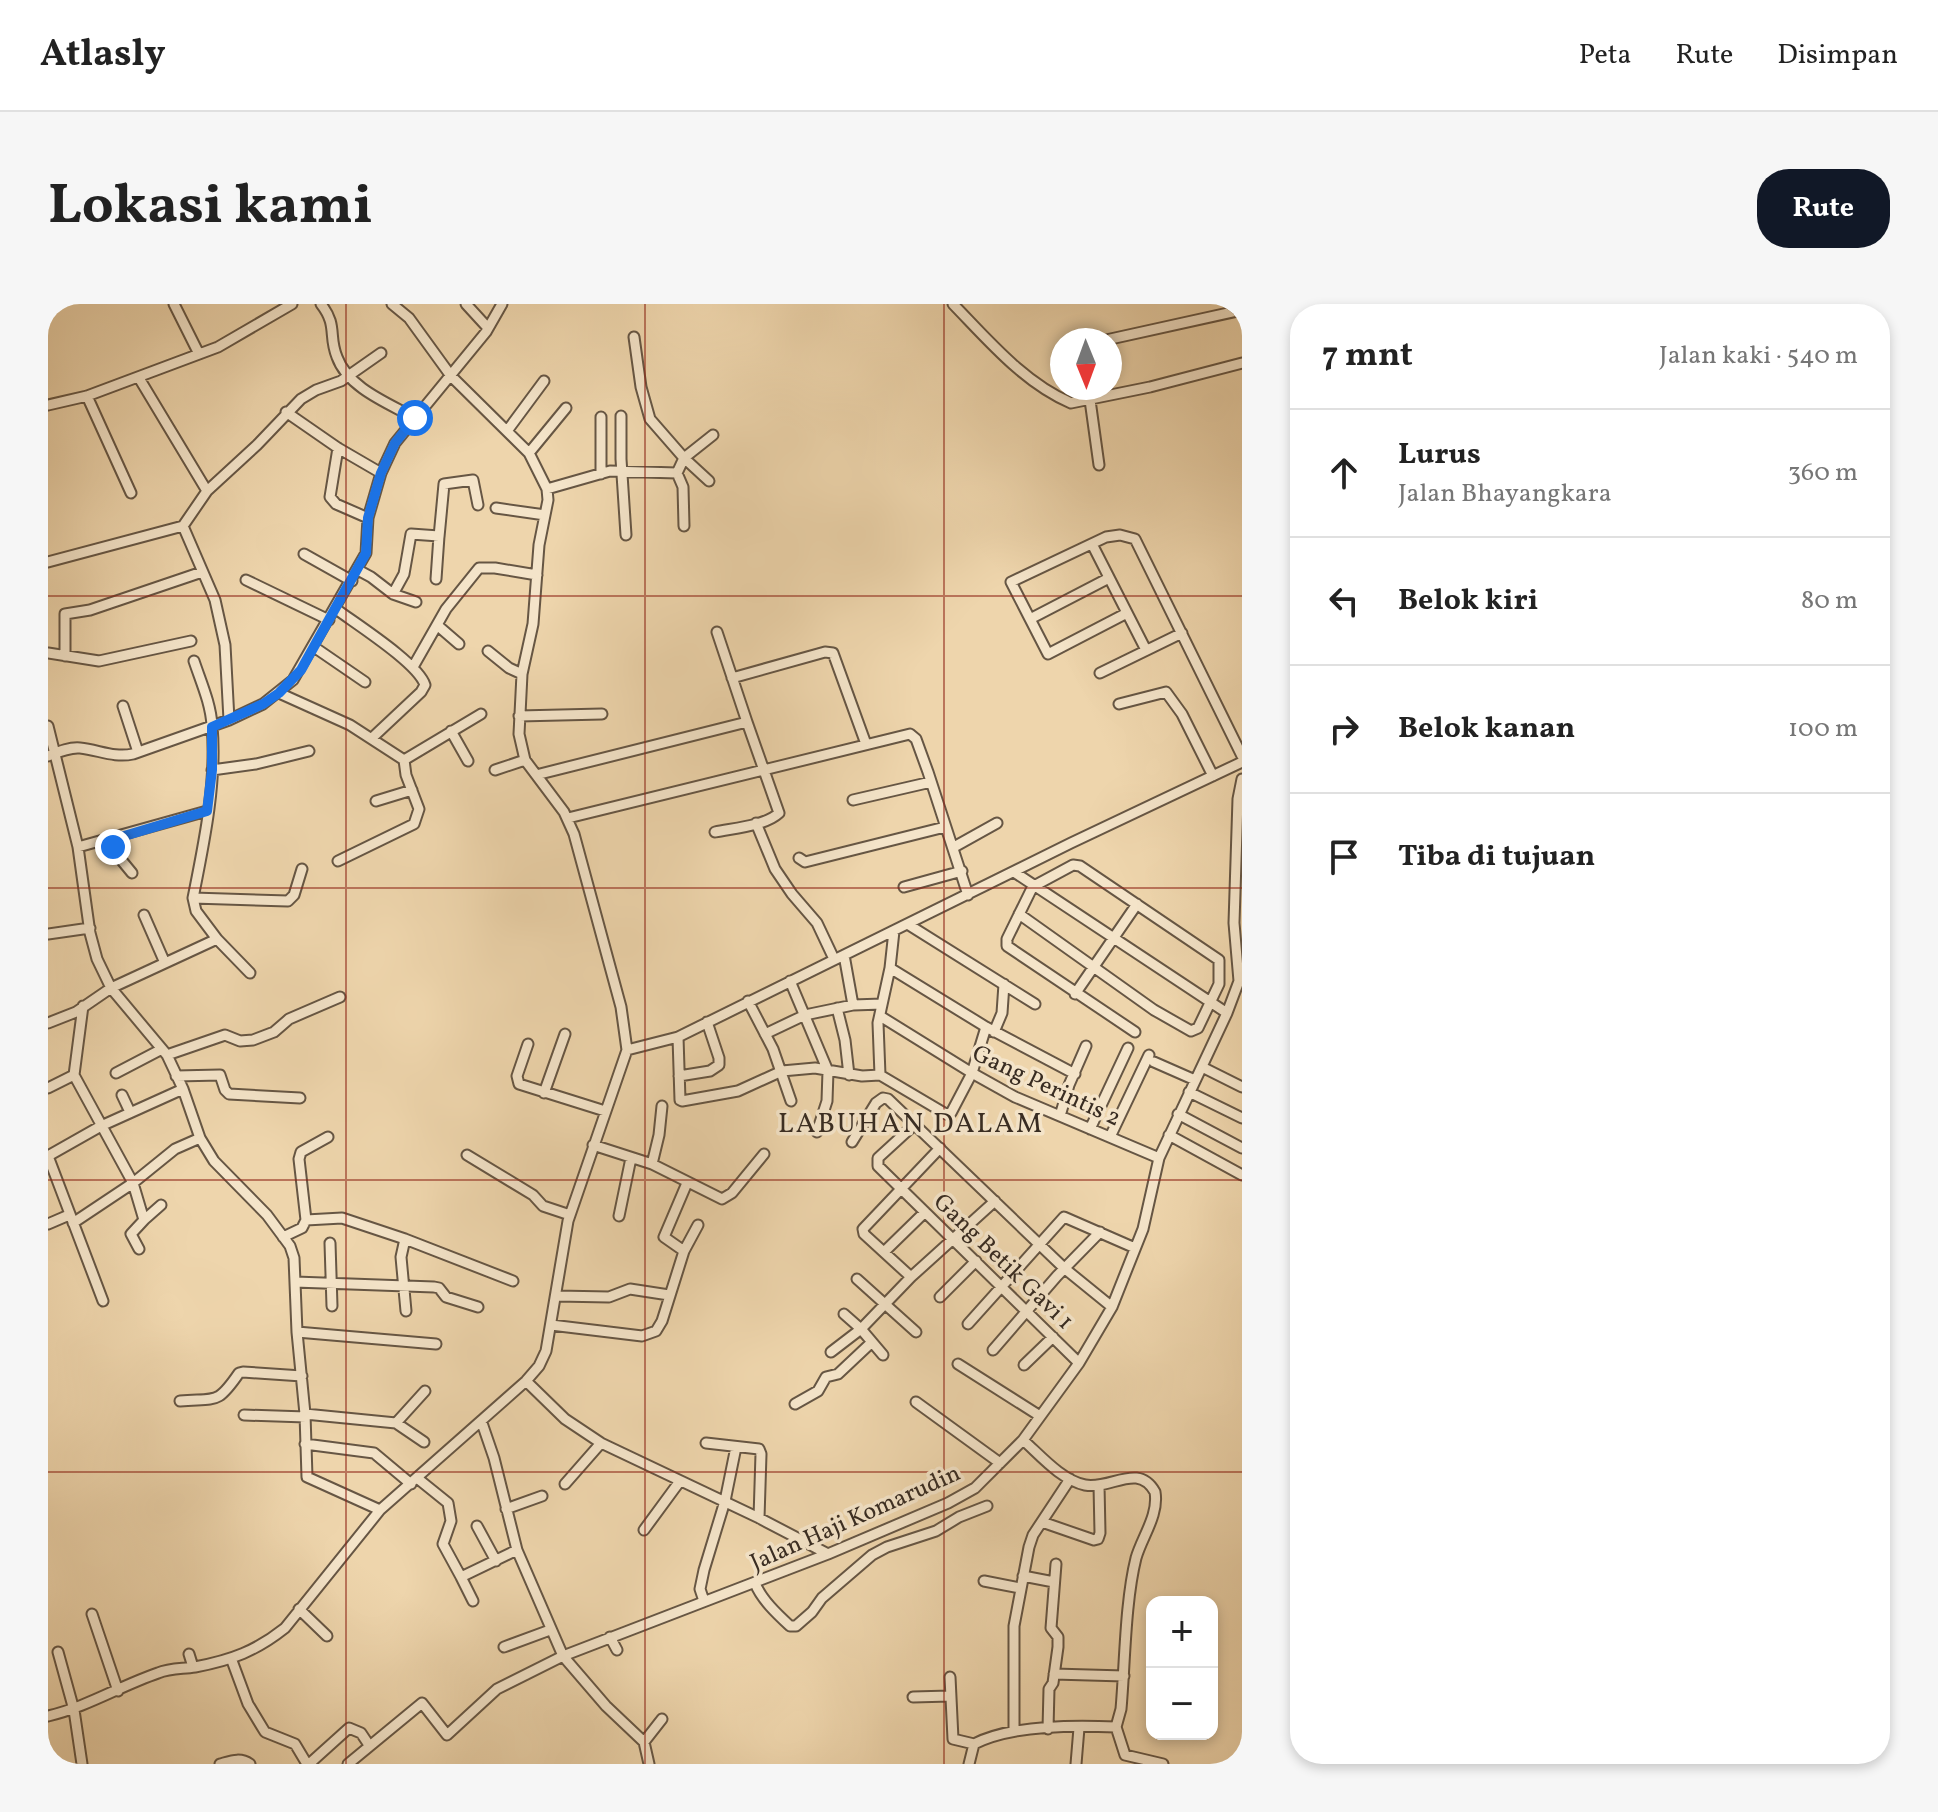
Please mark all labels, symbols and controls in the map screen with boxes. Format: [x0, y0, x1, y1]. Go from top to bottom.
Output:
text: Atlasly [40, 29, 166, 82]
text: Peta [1579, 36, 1631, 75]
text: Rute [1675, 36, 1733, 75]
text: Disimpan [1777, 36, 1898, 75]
text: Lokasi kami [48, 169, 373, 247]
button: Rute [1757, 169, 1890, 248]
north arrow [1050, 328, 1122, 400]
text: 7 mnt [1322, 333, 1413, 380]
text: Jalan kaki · 540 m [1659, 338, 1858, 374]
route start [397, 400, 433, 436]
text: Lurus [1398, 434, 1481, 476]
icon: ahead [1322, 451, 1366, 495]
text: 360 m [1788, 455, 1858, 491]
text: Jalan Bhayangkara [1398, 476, 1612, 512]
icon: left [1322, 579, 1366, 623]
text: Belok kiri [1398, 580, 1538, 622]
text: 80 m [1801, 583, 1858, 619]
icon: right [1322, 707, 1366, 751]
text: Belok kanan [1398, 708, 1575, 750]
text: 100 m [1788, 711, 1858, 747]
route end [95, 829, 131, 865]
icon: arrive [1322, 835, 1366, 879]
text: Tiba di tujuan [1398, 836, 1595, 878]
street label: Gang Perintis 2 [966, 1037, 1126, 1136]
district label: LABUHAN DALAM [778, 1105, 1044, 1144]
street label: Gang Betik Gavi 1 [925, 1186, 1080, 1338]
street label: Jalan Haji Komarudin [745, 1457, 966, 1581]
map controls [1146, 1596, 1218, 1740]
button: + [1146, 1596, 1218, 1668]
button: − [1146, 1668, 1218, 1740]

